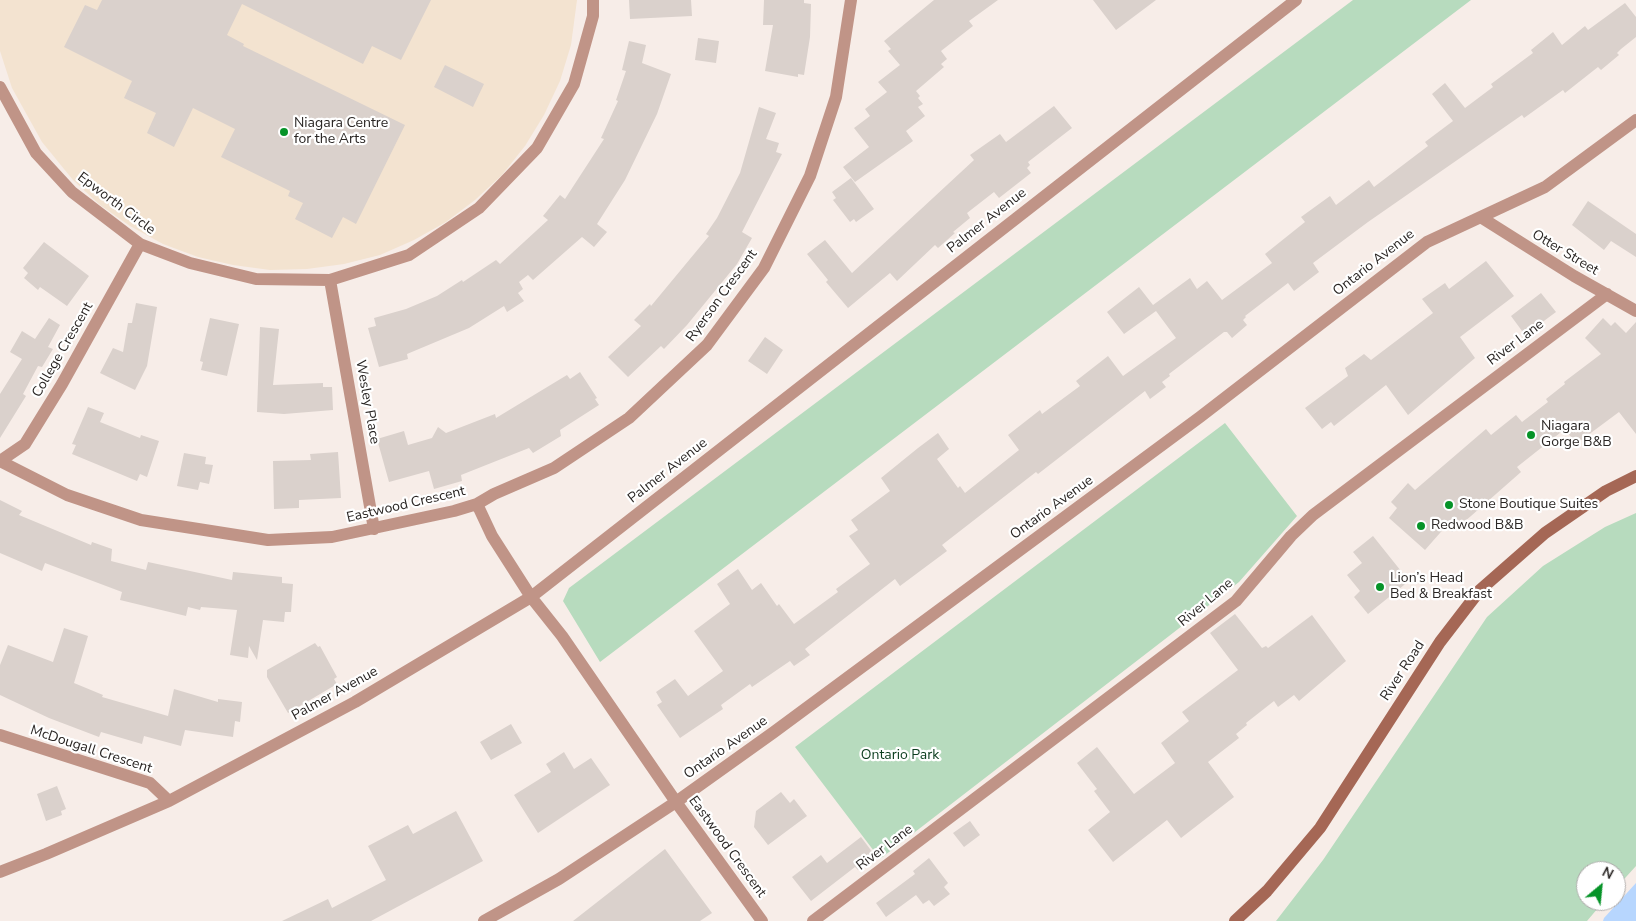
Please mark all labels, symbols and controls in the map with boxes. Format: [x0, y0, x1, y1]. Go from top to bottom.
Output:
place label: Niagara Centre for the Arts [294, 116, 388, 148]
marker: Niagara Centre for the Arts [278, 126, 290, 138]
street label: Epworth Circle [74, 169, 158, 239]
street label: Palmer Avenue [944, 185, 1030, 257]
street label: Ontario Avenue [1330, 226, 1418, 300]
street label: Otter Street [1529, 227, 1601, 279]
street label: Ryerson Crescent [683, 247, 761, 345]
street label: College Crescent [29, 300, 97, 400]
street label: River Lane [1485, 316, 1547, 370]
street label: Wesley Place [351, 359, 383, 445]
place label: Niagara Gorge B&B [1541, 419, 1612, 452]
marker: Niagara Gorge B&B [1525, 429, 1537, 441]
street label: Palmer Avenue [625, 435, 711, 507]
street label: Ontario Avenue [1007, 472, 1097, 544]
street label: Eastwood Crescent [345, 483, 467, 527]
place label: Stone Boutique Suites [1459, 497, 1598, 513]
marker: Stone Boutique Suites [1443, 499, 1455, 511]
place label: Redwood B&B [1431, 518, 1523, 534]
marker: Redwood B&B [1415, 520, 1427, 532]
place label: Lion’s Head Bed & Breakfast [1390, 571, 1492, 604]
street label: River Lane [1175, 575, 1237, 631]
marker: Lion’s Head Bed & Breakfast [1374, 581, 1386, 593]
street label: River Road [1377, 638, 1429, 704]
street label: Palmer Avenue [289, 663, 381, 725]
street label: Ontario Avenue [681, 713, 771, 783]
street label: McDougall Crescent [28, 722, 154, 778]
park label: Ontario Park [861, 748, 939, 764]
street label: Eastwood Crescent [685, 793, 769, 901]
street label: River Lane [854, 821, 916, 875]
north arrow [1576, 861, 1626, 911]
text: N [1599, 862, 1617, 884]

